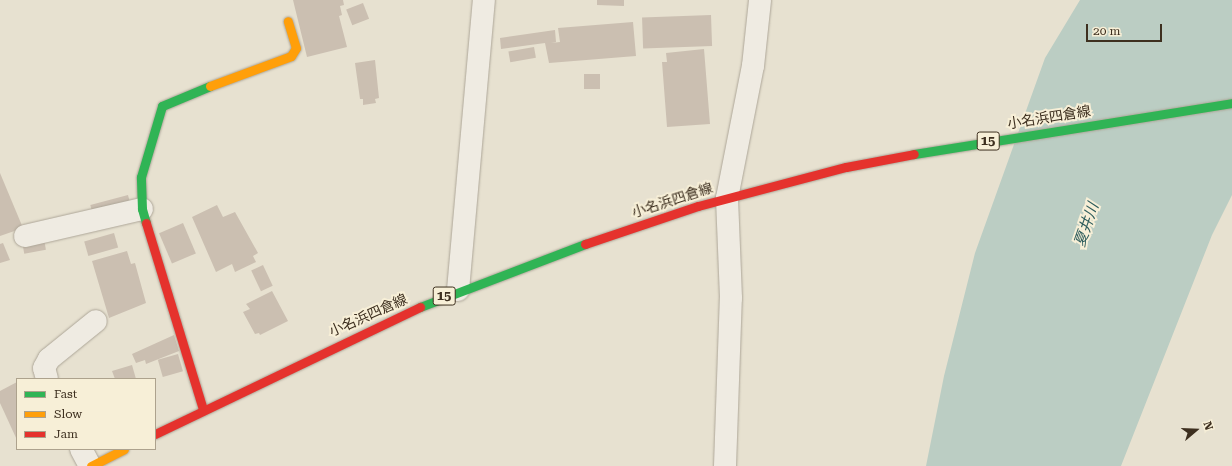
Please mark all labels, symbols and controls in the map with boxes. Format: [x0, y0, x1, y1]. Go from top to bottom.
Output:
scale bar [1088, 16, 1164, 42]
text: 20 m [1093, 24, 1120, 38]
street label: 小名浜四倉線 [1006, 102, 1092, 132]
road number: 15 [976, 130, 1000, 152]
street label: 小名浜四倉線 [629, 179, 715, 221]
water label: 夏井川 [1071, 201, 1103, 249]
road number: 15 [432, 285, 456, 307]
street label: 小名浜四倉線 [326, 290, 410, 340]
legend [16, 378, 156, 450]
text: Fast [54, 387, 77, 401]
text: Slow [54, 407, 82, 421]
north arrow [1176, 410, 1216, 450]
text: N [1200, 420, 1215, 432]
text: Jam [54, 427, 78, 441]

